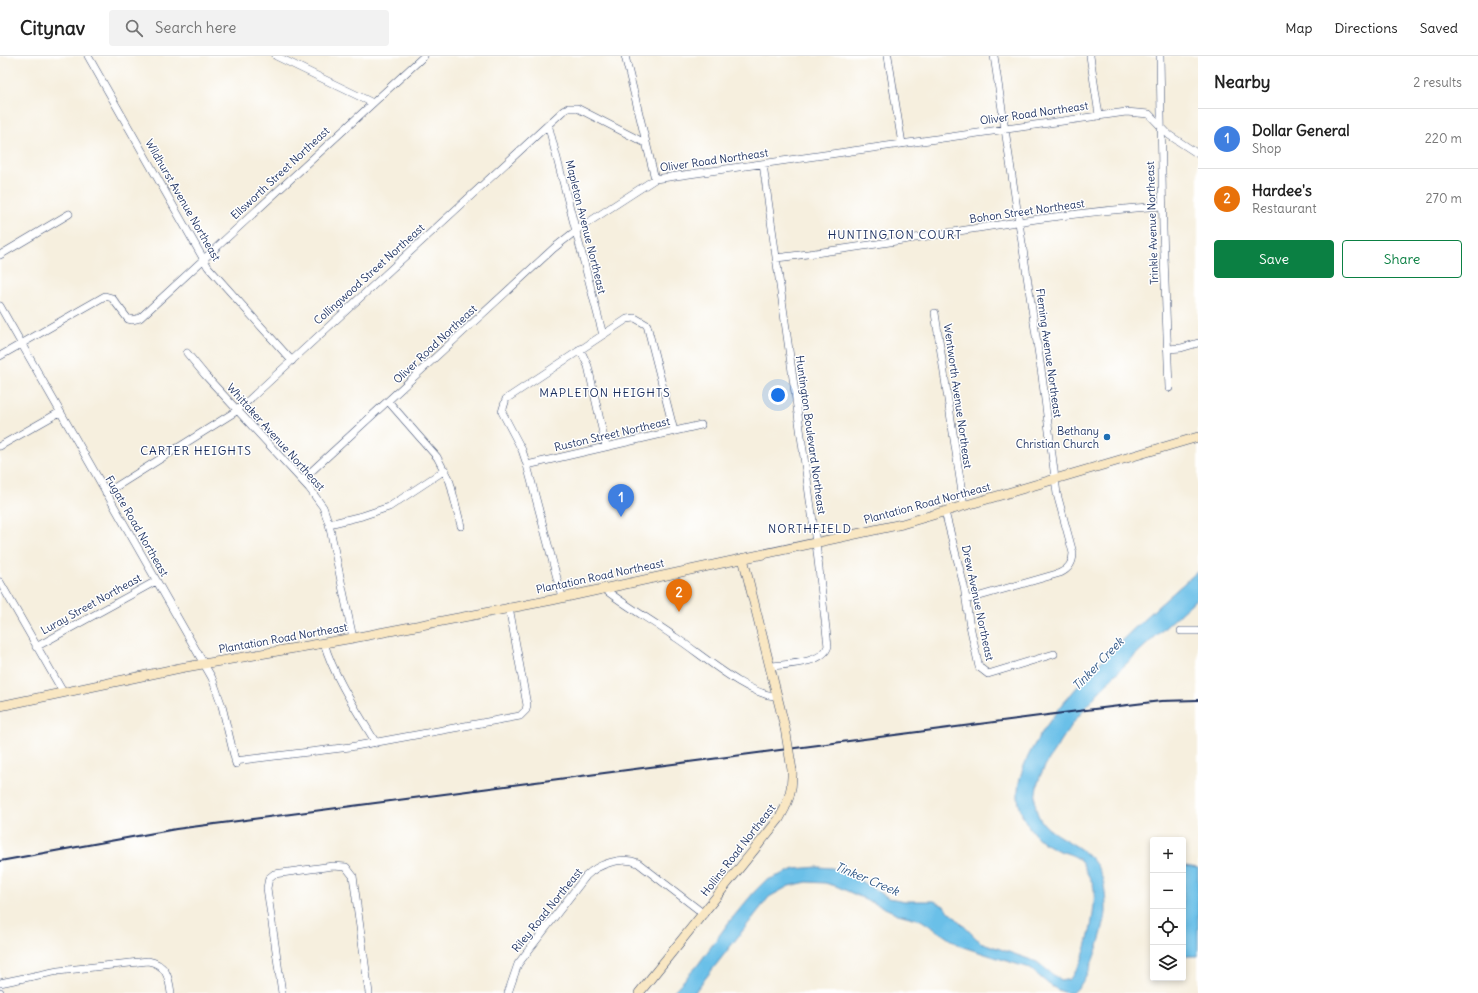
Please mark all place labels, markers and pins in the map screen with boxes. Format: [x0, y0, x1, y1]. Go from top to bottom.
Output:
place label: Bethany Christian Church [1016, 424, 1099, 451]
marker: Bethany Christian Church [1102, 432, 1112, 442]
pin: 1 [608, 484, 634, 517]
pin: 2 [666, 579, 692, 612]

